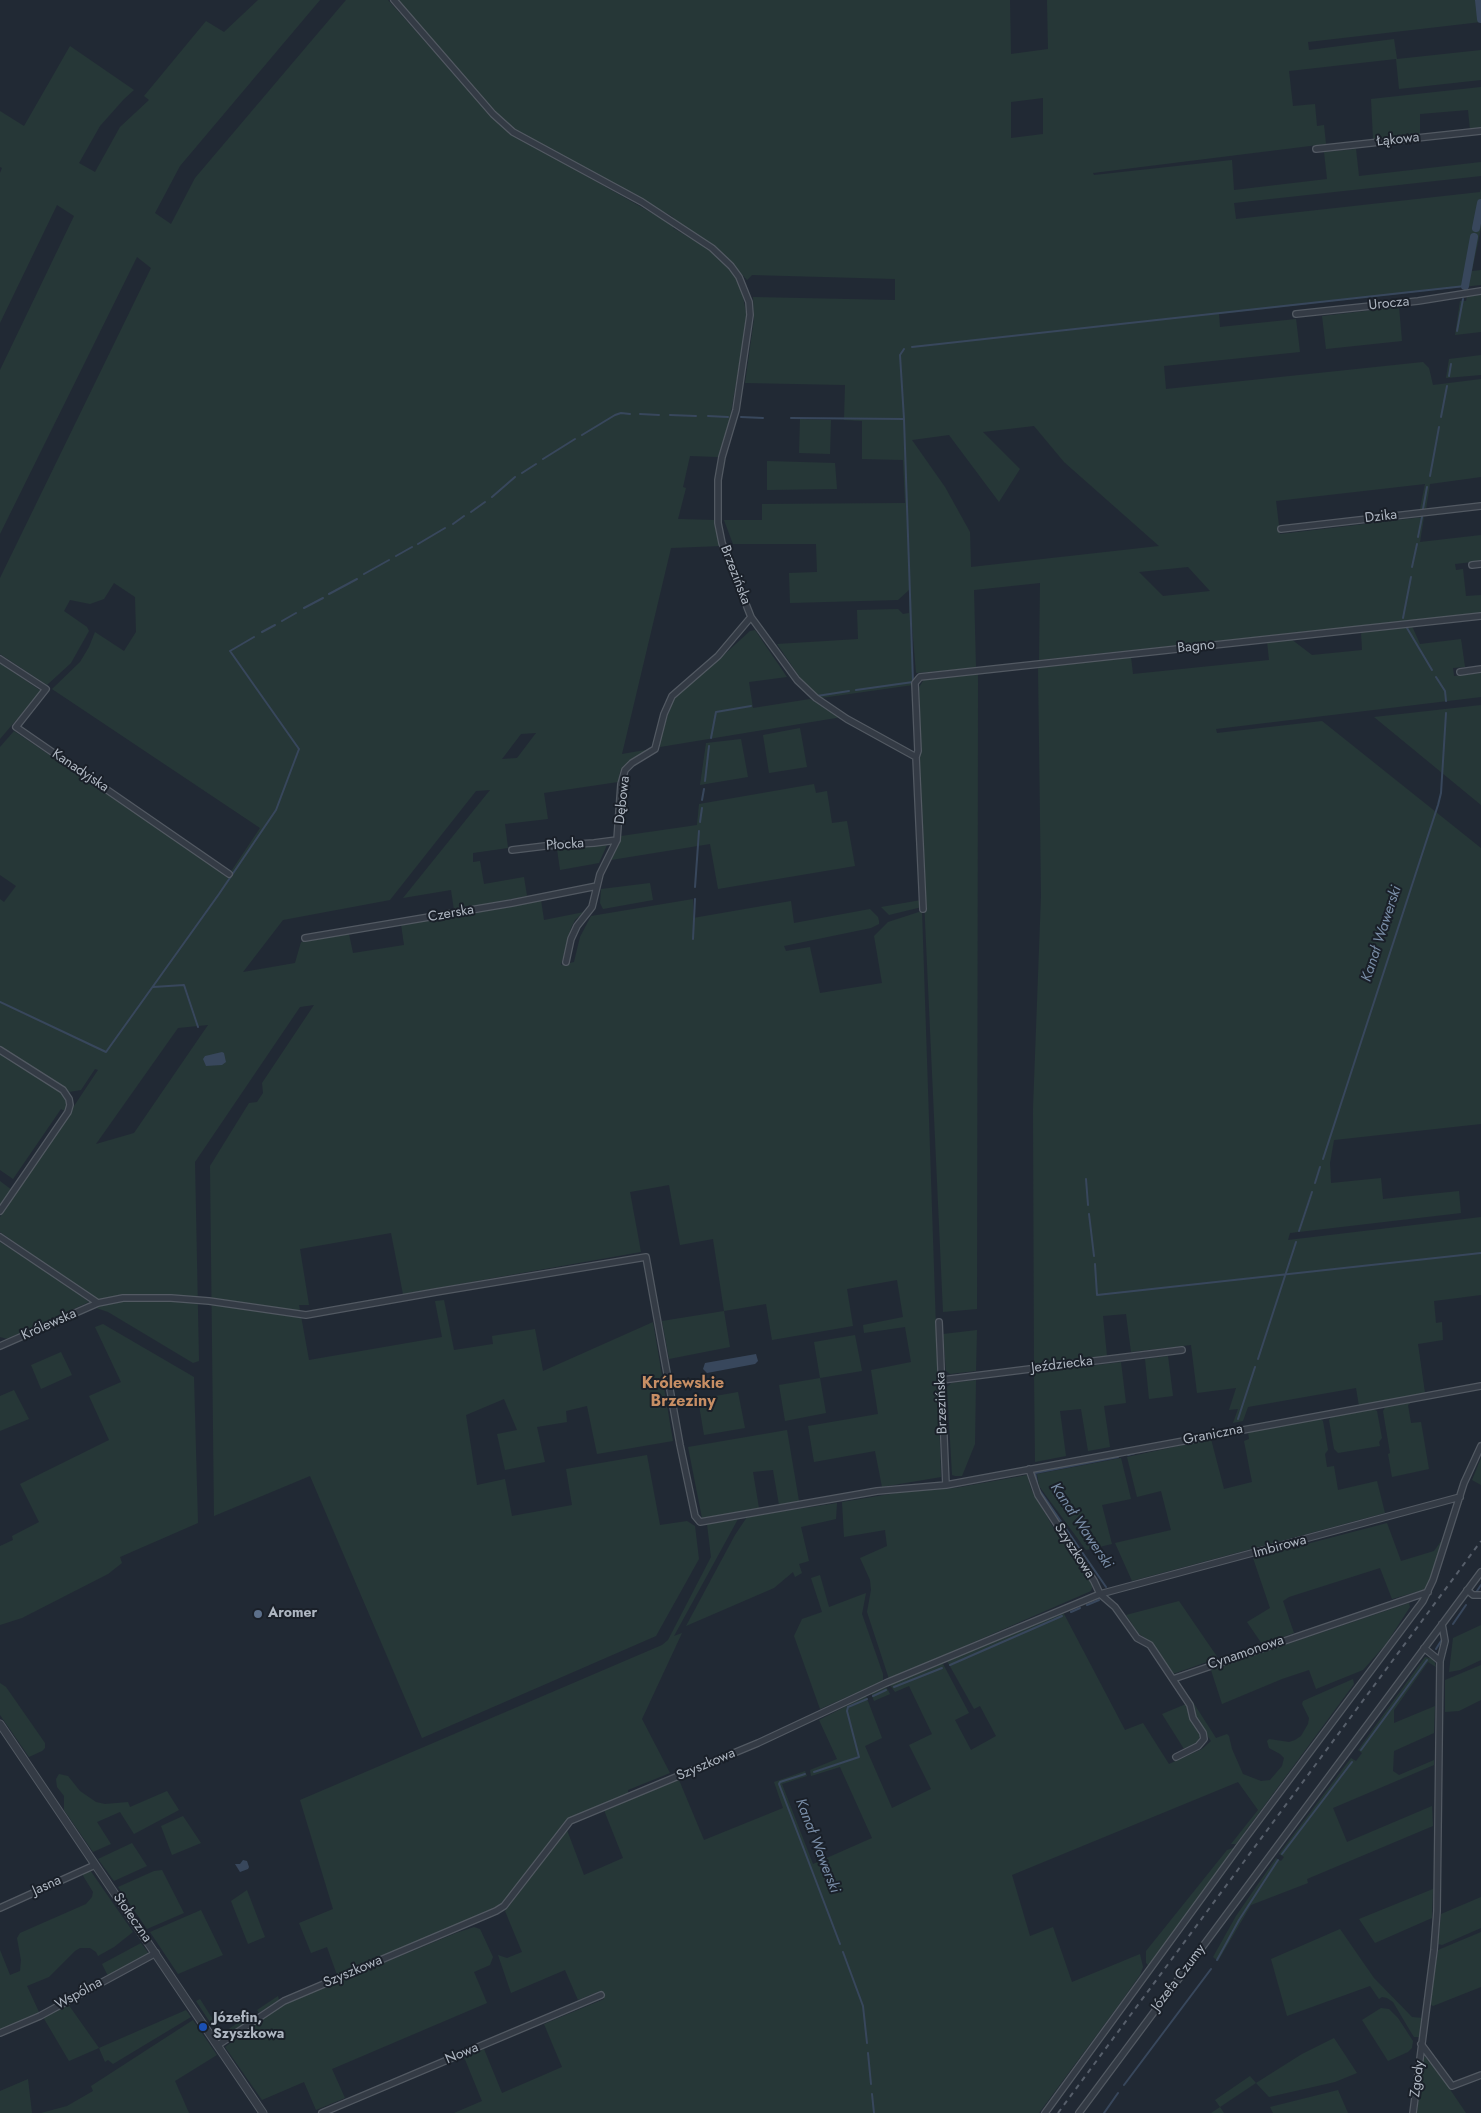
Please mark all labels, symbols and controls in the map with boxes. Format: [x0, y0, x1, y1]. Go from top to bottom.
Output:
street label: Łąkowa [1376, 129, 1420, 151]
street label: Urocza [1368, 294, 1410, 314]
street label: Dzika [1364, 507, 1398, 527]
street label: Brzezińska [716, 543, 754, 607]
street label: Bagno [1176, 637, 1216, 657]
street label: Kanadyjska [48, 746, 112, 796]
street label: Dębowa [612, 775, 634, 825]
street label: Płocka [545, 835, 585, 855]
water label: Kanał Wawerski [1358, 884, 1406, 984]
street label: Czerska [427, 902, 475, 926]
street label: Królewska [19, 1305, 79, 1345]
street label: Jeździecka [1030, 1353, 1094, 1377]
street label: Brzezińska [933, 1372, 951, 1434]
district label: Królewskie Brzeziny [642, 1374, 724, 1412]
street label: Graniczna [1182, 1421, 1244, 1449]
water label: Kanał Wawerski [1046, 1480, 1116, 1572]
street label: Szyszkowa [1050, 1520, 1098, 1582]
street label: Imbirowa [1252, 1532, 1308, 1562]
place label: Aromer [268, 1606, 317, 1622]
marker: Aromer [252, 1608, 264, 1620]
street label: Cynamonowa [1206, 1632, 1286, 1674]
street label: Szyszkowa [674, 1745, 738, 1785]
water label: Kanał Wawerski [791, 1796, 843, 1896]
street label: Jasna [30, 1872, 64, 1900]
street label: Stołeczna [109, 1890, 155, 1946]
street label: Józefa Czumy [1148, 1941, 1210, 2015]
street label: Szyszkowa [321, 1952, 385, 1992]
street label: Wspólna [53, 1974, 105, 2014]
place label: Józefin, Szyszkowa [213, 2011, 284, 2044]
marker: Józefin, Szyszkowa [197, 2021, 209, 2033]
street label: Nowa [443, 2040, 481, 2068]
street label: Zgody [1407, 2060, 1429, 2098]

